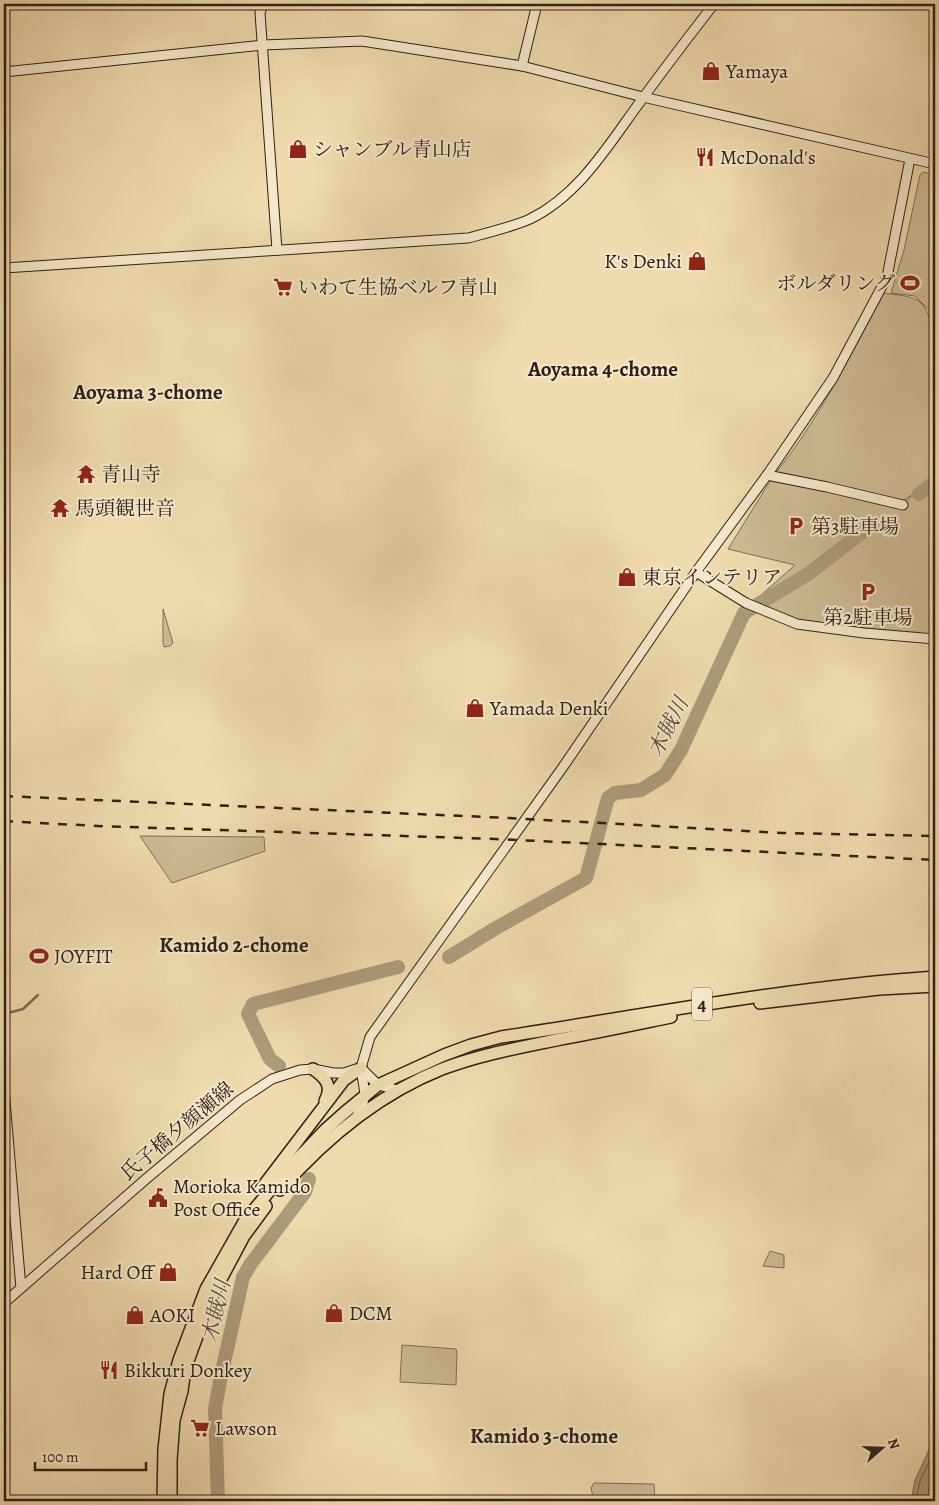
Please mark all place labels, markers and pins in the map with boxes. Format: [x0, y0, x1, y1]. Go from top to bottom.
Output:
place label: Yamaya [725, 58, 789, 85]
shop icon: Yamaya [700, 60, 722, 82]
place label: シャンブル青山店 [313, 136, 472, 163]
shop icon: シャンブル青山店 [287, 138, 309, 160]
place label: McDonald's [720, 144, 816, 171]
restaurant icon: McDonald's [694, 146, 716, 168]
place label: K's Denki [604, 248, 682, 275]
shop icon: K's Denki [686, 250, 708, 272]
place label: ボルダリング [776, 270, 895, 297]
sports icon: ボルダリング [899, 272, 921, 294]
place label: いわて生協ベルフ青山 [298, 274, 498, 301]
supermarket icon: いわて生協ベルフ青山 [272, 276, 294, 298]
place label: 青山寺 [101, 461, 161, 488]
temple icon: 青山寺 [75, 463, 97, 485]
place label: 馬頭観世音 [75, 495, 175, 522]
temple icon: 馬頭観世音 [49, 497, 71, 519]
place label: 第3駐車場 [811, 513, 899, 540]
parking icon: 第3駐車場 [785, 515, 807, 537]
place label: 東京インテリア [642, 564, 782, 591]
shop icon: 東京インテリア [616, 566, 638, 588]
parking icon: 第2駐車場 [857, 581, 879, 603]
place label: 第2駐車場 [823, 604, 913, 631]
place label: Yamada Denki [489, 695, 608, 722]
shop icon: Yamada Denki [464, 697, 486, 719]
place label: JOYFIT [54, 943, 113, 970]
sports icon: JOYFIT [28, 945, 50, 967]
place label: Morioka Kamido Post Office [173, 1173, 310, 1223]
public building icon: Morioka Kamido Post Office [147, 1187, 169, 1209]
place label: Hard Off [80, 1259, 156, 1286]
shop icon: Hard Off [157, 1261, 179, 1283]
place label: DCM [349, 1300, 393, 1327]
place label: AOKI [149, 1302, 195, 1329]
shop icon: DCM [323, 1302, 345, 1324]
shop icon: AOKI [124, 1304, 146, 1326]
place label: Bikkuri Donkey [124, 1357, 253, 1384]
restaurant icon: Bikkuri Donkey [98, 1359, 120, 1381]
place label: Lawson [215, 1415, 277, 1442]
supermarket icon: Lawson [189, 1417, 211, 1439]

